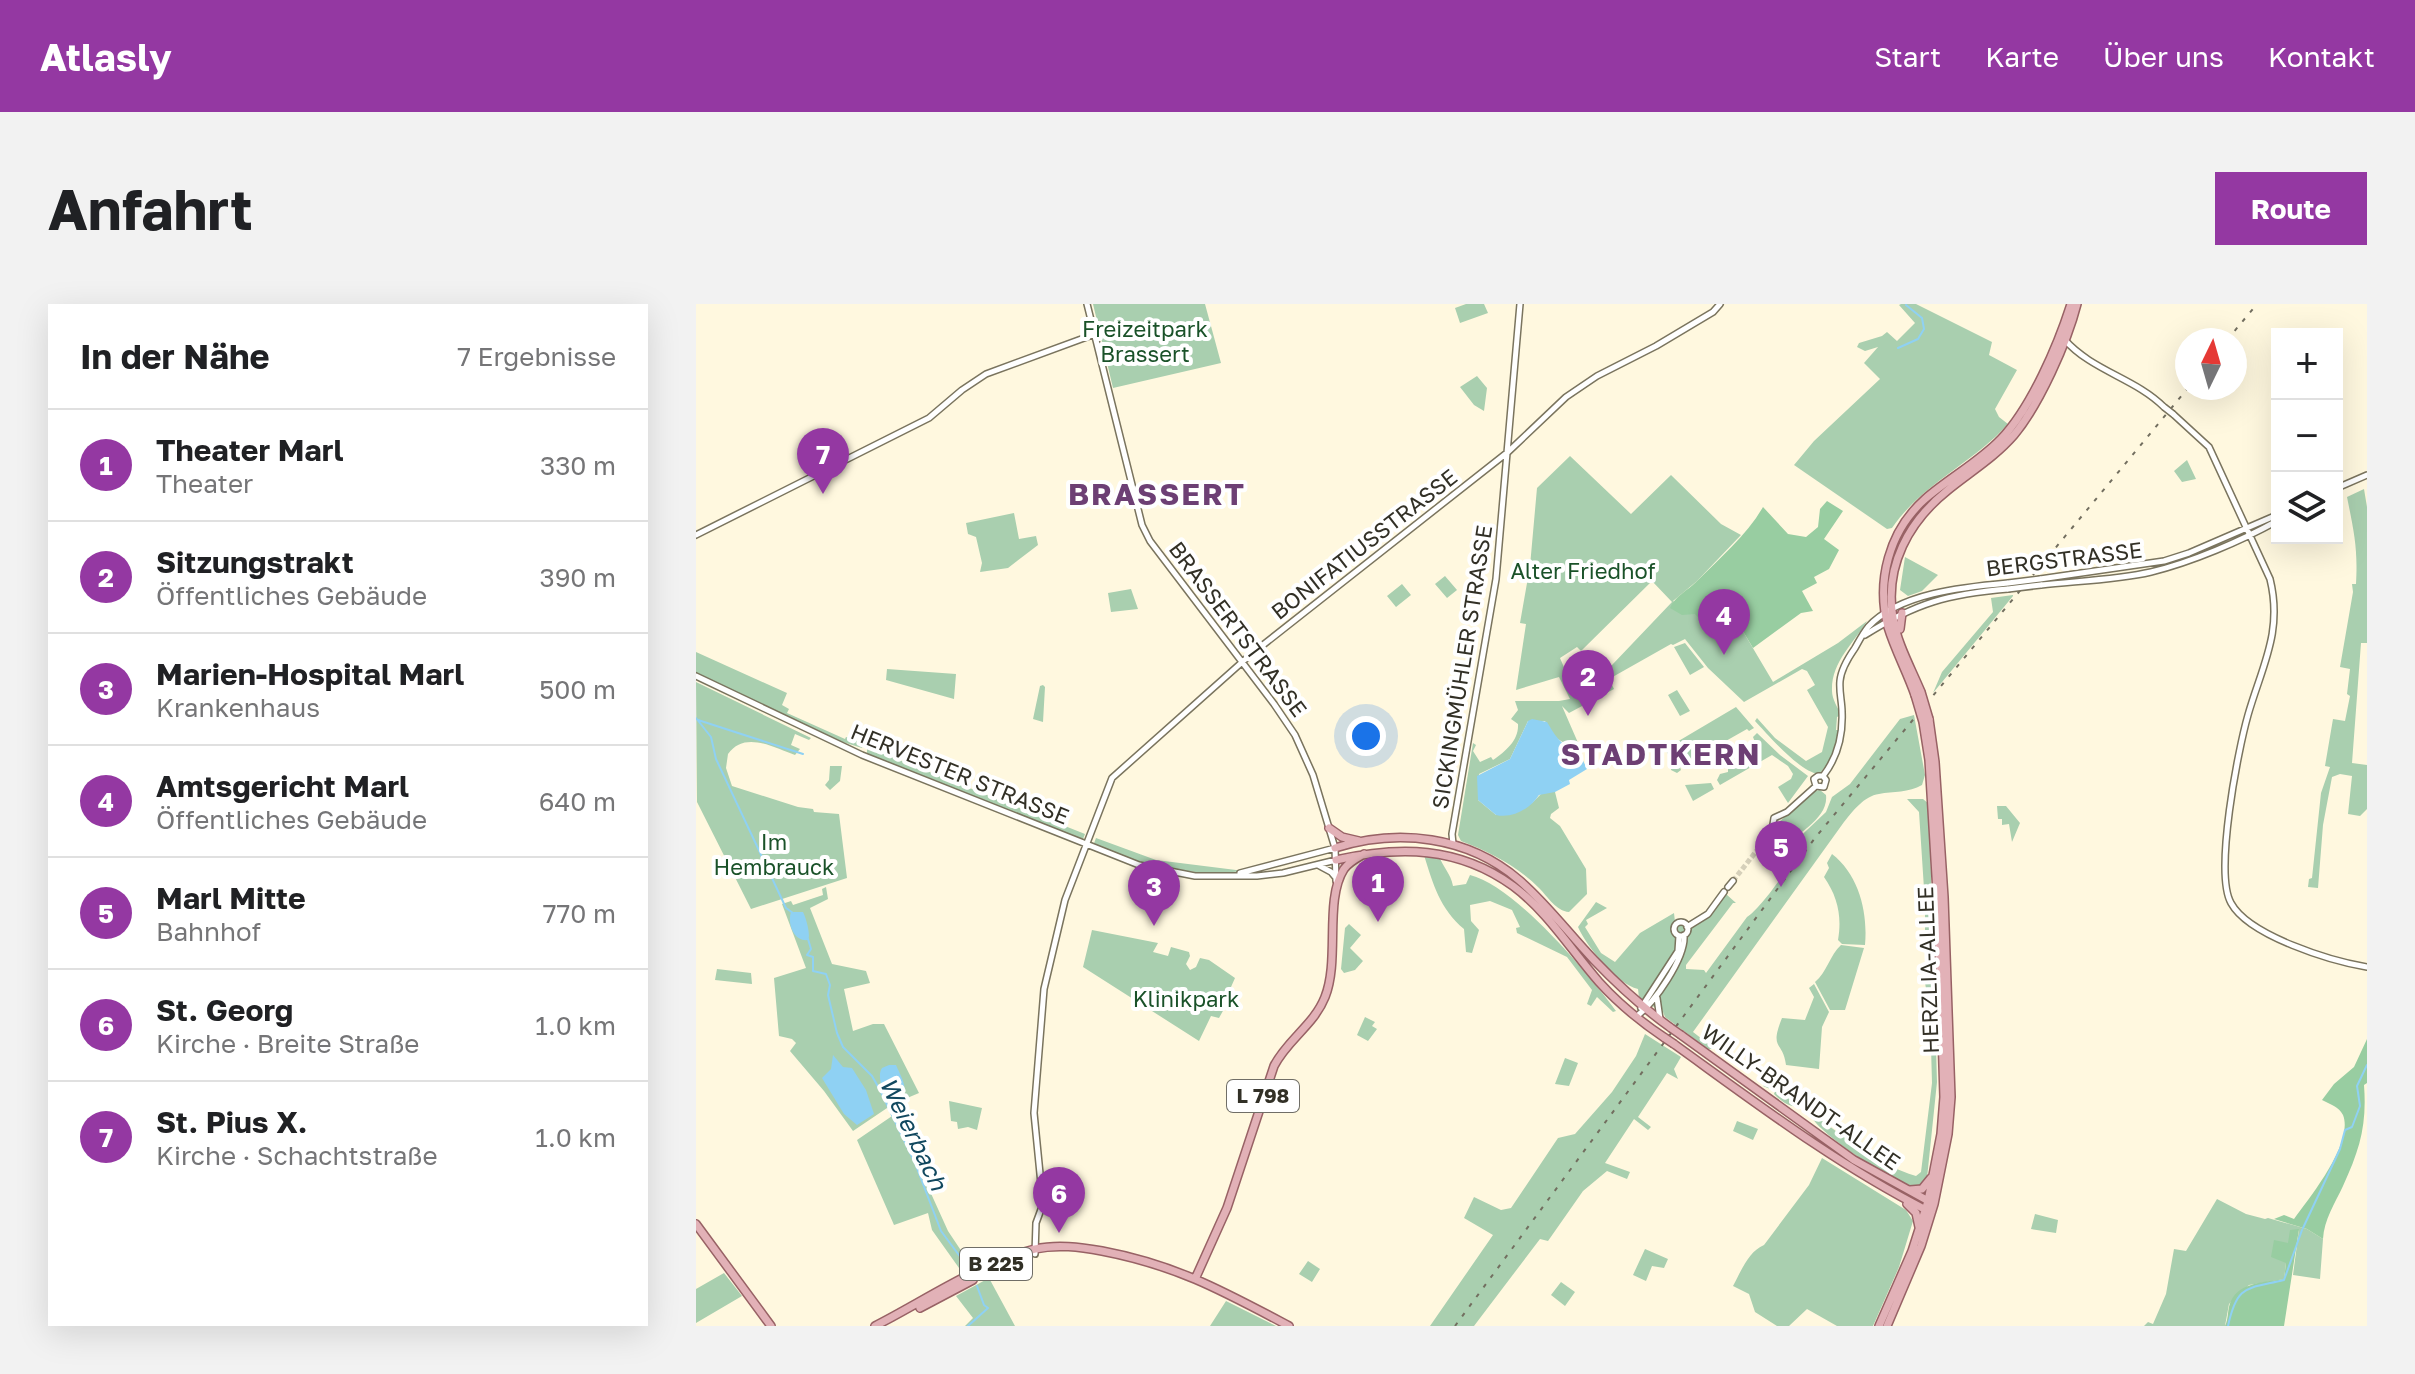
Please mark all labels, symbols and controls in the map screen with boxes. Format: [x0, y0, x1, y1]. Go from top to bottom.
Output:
text: Atlasly [40, 34, 172, 79]
text: Start [1874, 40, 1941, 73]
text: Karte [1985, 40, 2059, 73]
text: Über uns [2103, 40, 2224, 73]
text: Kontakt [2268, 40, 2375, 73]
button: Route [2215, 172, 2367, 245]
text: Anfahrt [48, 175, 253, 242]
park label: Freizeitpark Brassert [1082, 315, 1208, 367]
north arrow [2175, 328, 2247, 400]
map controls [2271, 328, 2343, 544]
button: + [2271, 328, 2343, 400]
text: In der Nähe [80, 336, 270, 376]
text: 7 Ergebnisse [457, 341, 616, 372]
button: − [2271, 400, 2343, 472]
pin: 7 [797, 428, 849, 494]
text: Theater Marl [156, 432, 344, 468]
text: 1 [99, 450, 113, 481]
text: 330 m [540, 450, 616, 481]
street label: BONIFATIUSSTRASSE [1265, 463, 1462, 625]
text: Theater [156, 468, 253, 499]
button: layers [2271, 472, 2343, 544]
district label: BRASSERT [1068, 476, 1246, 512]
street label: SICKINGMÜHLER STRASSE [1426, 523, 1497, 811]
street label: BRASSERTSTRASSE [1164, 536, 1313, 722]
street label: BERGSTRASSE [1984, 536, 2144, 581]
text: Sitzungstrakt [156, 544, 354, 580]
park label: Alter Friedhof [1511, 557, 1655, 584]
text: 2 [98, 562, 114, 593]
text: 390 m [539, 562, 616, 593]
text: Öffentliches Gebäude [156, 580, 427, 611]
pin: 4 [1698, 589, 1750, 655]
pin: 2 [1562, 650, 1614, 716]
text: Marien-Hospital Marl [156, 656, 464, 692]
text: 3 [98, 674, 114, 705]
text: 500 m [539, 674, 616, 705]
text: Krankenhaus [156, 692, 320, 723]
your location [1346, 716, 1386, 756]
street label: HERVESTER STRASSE [847, 717, 1073, 830]
district label: STADTKERN [1561, 736, 1762, 772]
text: Amtsgericht Marl [156, 768, 409, 804]
text: 4 [98, 786, 114, 817]
text: 640 m [539, 786, 616, 817]
text: Öffentliches Gebäude [156, 804, 427, 835]
pin: 5 [1755, 821, 1807, 887]
park label: Im Hembrauck [713, 828, 835, 880]
pin: 1 [1352, 856, 1404, 922]
pin: 3 [1128, 860, 1180, 926]
text: Marl Mitte [156, 880, 306, 916]
street label: HERZLIA-ALLEE [1911, 886, 1944, 1054]
text: 5 [98, 898, 114, 929]
text: 770 m [543, 898, 616, 929]
text: Bahnhof [156, 916, 261, 947]
park label: Klinikpark [1133, 985, 1239, 1012]
text: St. Georg [156, 992, 293, 1028]
text: 6 [98, 1010, 114, 1041]
text: 1.0 km [535, 1010, 616, 1041]
street label: WILLY-BRANDT-ALLEE [1697, 1018, 1906, 1175]
text: Kirche · Breite Straße [156, 1028, 419, 1059]
water label: Weierbach [875, 1072, 955, 1196]
road number: L 798 [1227, 1080, 1299, 1112]
text: St. Pius X. [156, 1104, 307, 1140]
text: 7 [99, 1122, 113, 1153]
text: 1.0 km [535, 1122, 616, 1153]
text: Kirche · Schachtstraße [156, 1140, 438, 1171]
pin: 6 [1033, 1167, 1085, 1233]
road number: B 225 [960, 1248, 1032, 1280]

